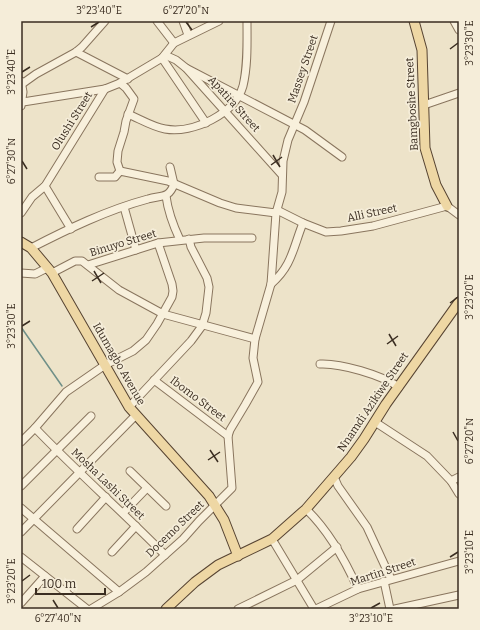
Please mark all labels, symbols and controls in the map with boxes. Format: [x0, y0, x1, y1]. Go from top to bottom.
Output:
text: 3°23'40"E [76, 5, 122, 17]
text: 6°27'20"N [163, 5, 209, 17]
text: 3°23'30"E [464, 20, 476, 66]
street label: Massey Street [285, 33, 321, 105]
text: 3°23'40"E [6, 49, 18, 95]
street label: Bamgboshe Street [403, 57, 421, 151]
street label: Apatira Street [205, 73, 263, 135]
street label: Olushi Street [49, 89, 95, 153]
text: 6°27'30"N [6, 138, 18, 184]
street label: Alli Street [346, 201, 398, 225]
street label: Binuyo Street [88, 227, 158, 259]
text: 3°23'20"E [464, 274, 476, 320]
text: 3°23'30"E [6, 303, 18, 349]
street label: Idumagbo Avenue [90, 320, 148, 408]
street label: Nnamdi Azikiwe Street [335, 350, 411, 454]
street label: Ibomo Street [167, 374, 229, 424]
text: 6°27'20"N [464, 418, 476, 464]
street label: Mosha Lashi Street [69, 446, 147, 522]
street label: Docemo Street [143, 498, 207, 560]
text: 3°23'10"E [464, 530, 476, 574]
street label: Martin Street [349, 555, 417, 589]
text: 3°23'20"E [6, 558, 18, 604]
scale bar [36, 570, 105, 596]
text: 100 m [42, 577, 77, 591]
text: 6°27'40"N [35, 613, 81, 625]
text: 3°23'10"E [349, 613, 393, 625]

